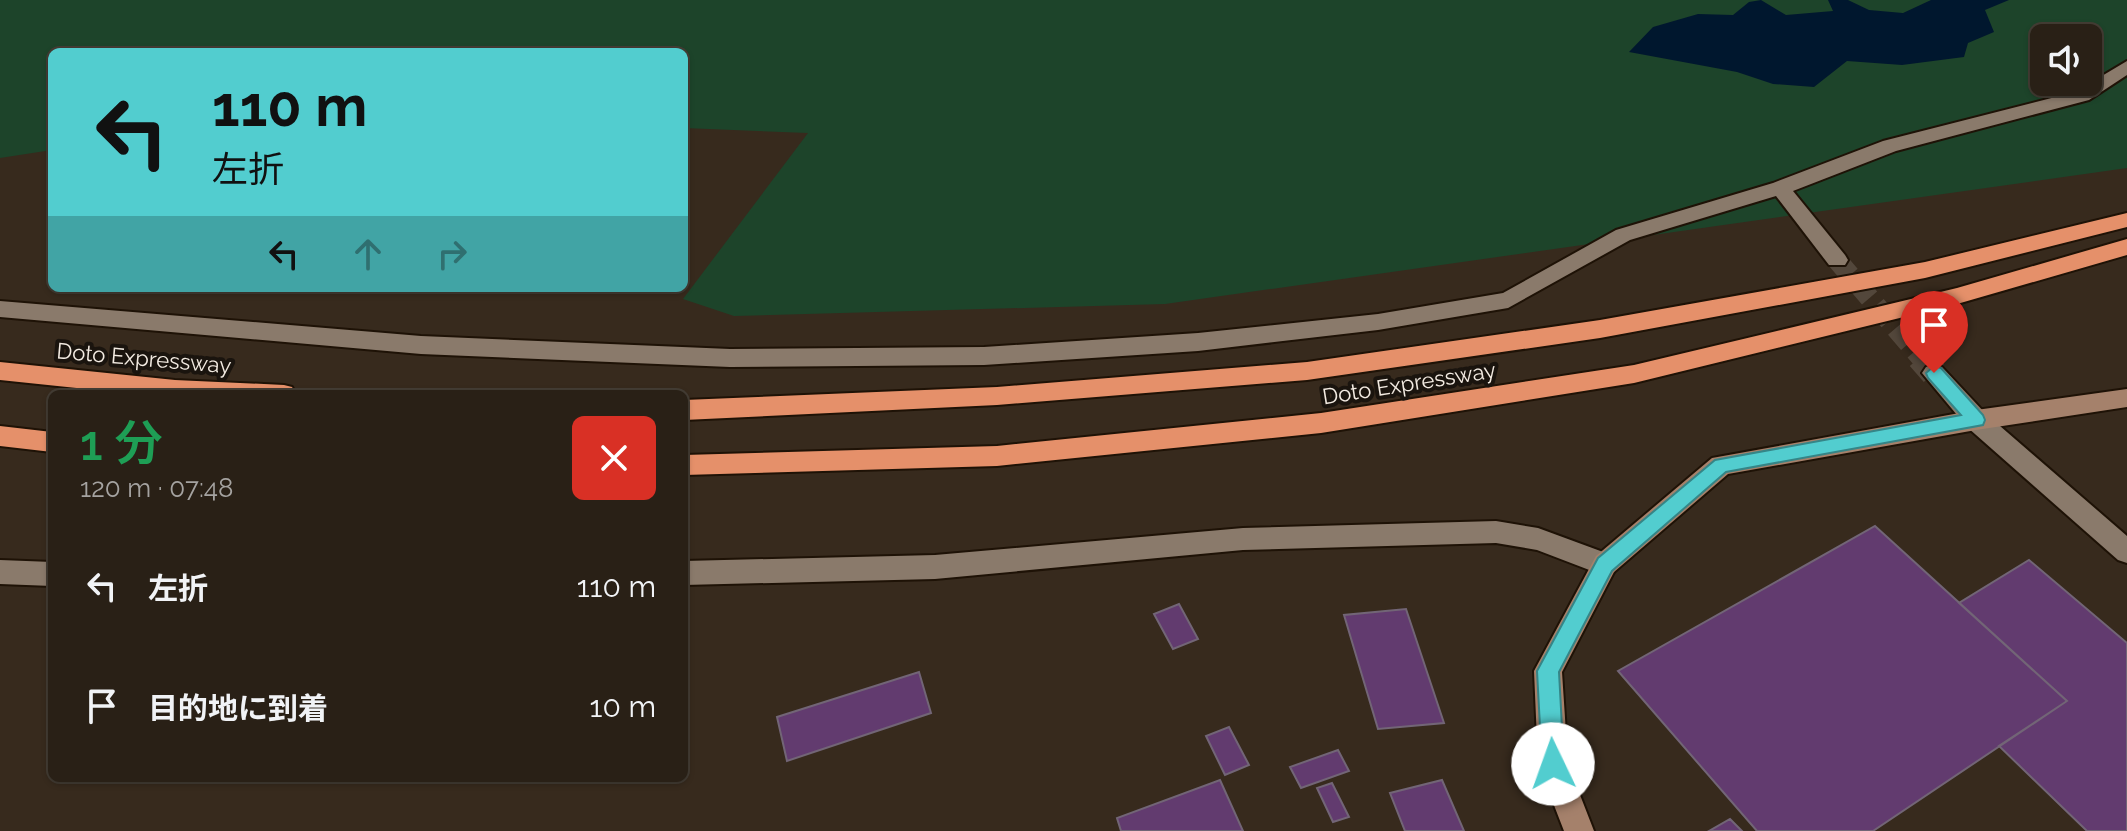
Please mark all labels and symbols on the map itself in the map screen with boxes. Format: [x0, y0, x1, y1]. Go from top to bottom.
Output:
pin [1900, 291, 1968, 373]
street label: Doto Expressway [56, 337, 232, 379]
street label: Doto Expressway [1321, 356, 1498, 410]
position arrow [1511, 722, 1595, 806]

